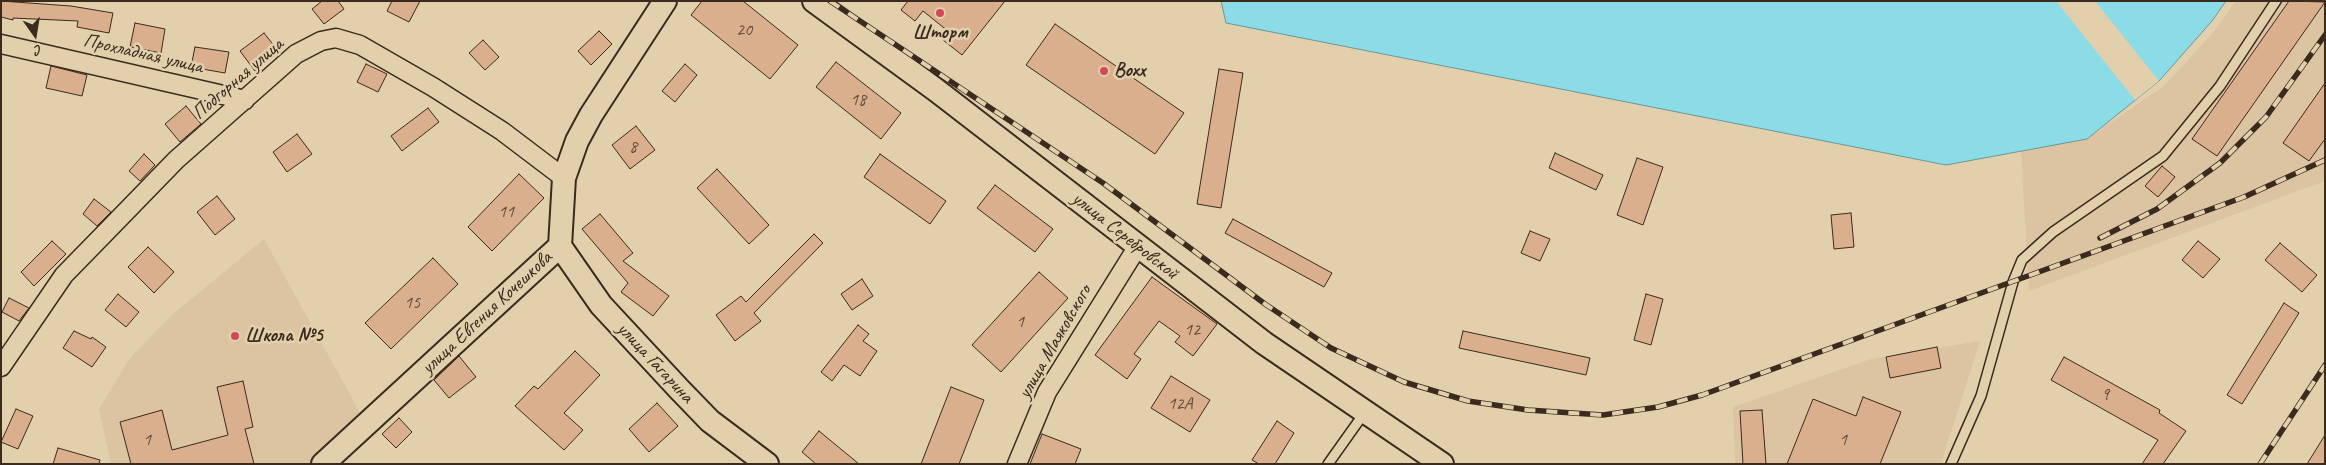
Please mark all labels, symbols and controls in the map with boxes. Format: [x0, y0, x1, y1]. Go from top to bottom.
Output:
marker: Шторм [934, 7, 946, 19]
north arrow [10, 10, 60, 60]
house number: 20 [736, 19, 752, 41]
place label: Шторм [913, 21, 967, 45]
street label: Прохладная улица [81, 29, 205, 79]
street label: Подгорная улица [187, 33, 289, 125]
text: С [33, 41, 44, 59]
place label: Boxx [1114, 59, 1145, 83]
marker: Boxx [1098, 65, 1110, 77]
house number: 18 [850, 89, 866, 111]
house number: 8 [629, 136, 637, 158]
street label: улица Серебровской [1067, 187, 1183, 285]
house number: 11 [498, 201, 514, 223]
street label: улица Евгения Кочешкова [417, 246, 557, 380]
street label: улица Маяковского [1013, 281, 1097, 403]
house number: 15 [404, 292, 420, 314]
house number: 1 [1016, 311, 1024, 333]
street label: улица Гагарина [611, 317, 699, 409]
house number: 12 [1184, 319, 1200, 341]
place label: Школа №5 [245, 324, 323, 348]
marker: Школа №5 [229, 330, 241, 342]
house number: 9 [2101, 384, 2109, 406]
house number: 12А [1167, 393, 1193, 415]
house number: 1 [143, 429, 151, 451]
house number: 1 [1839, 429, 1847, 451]

